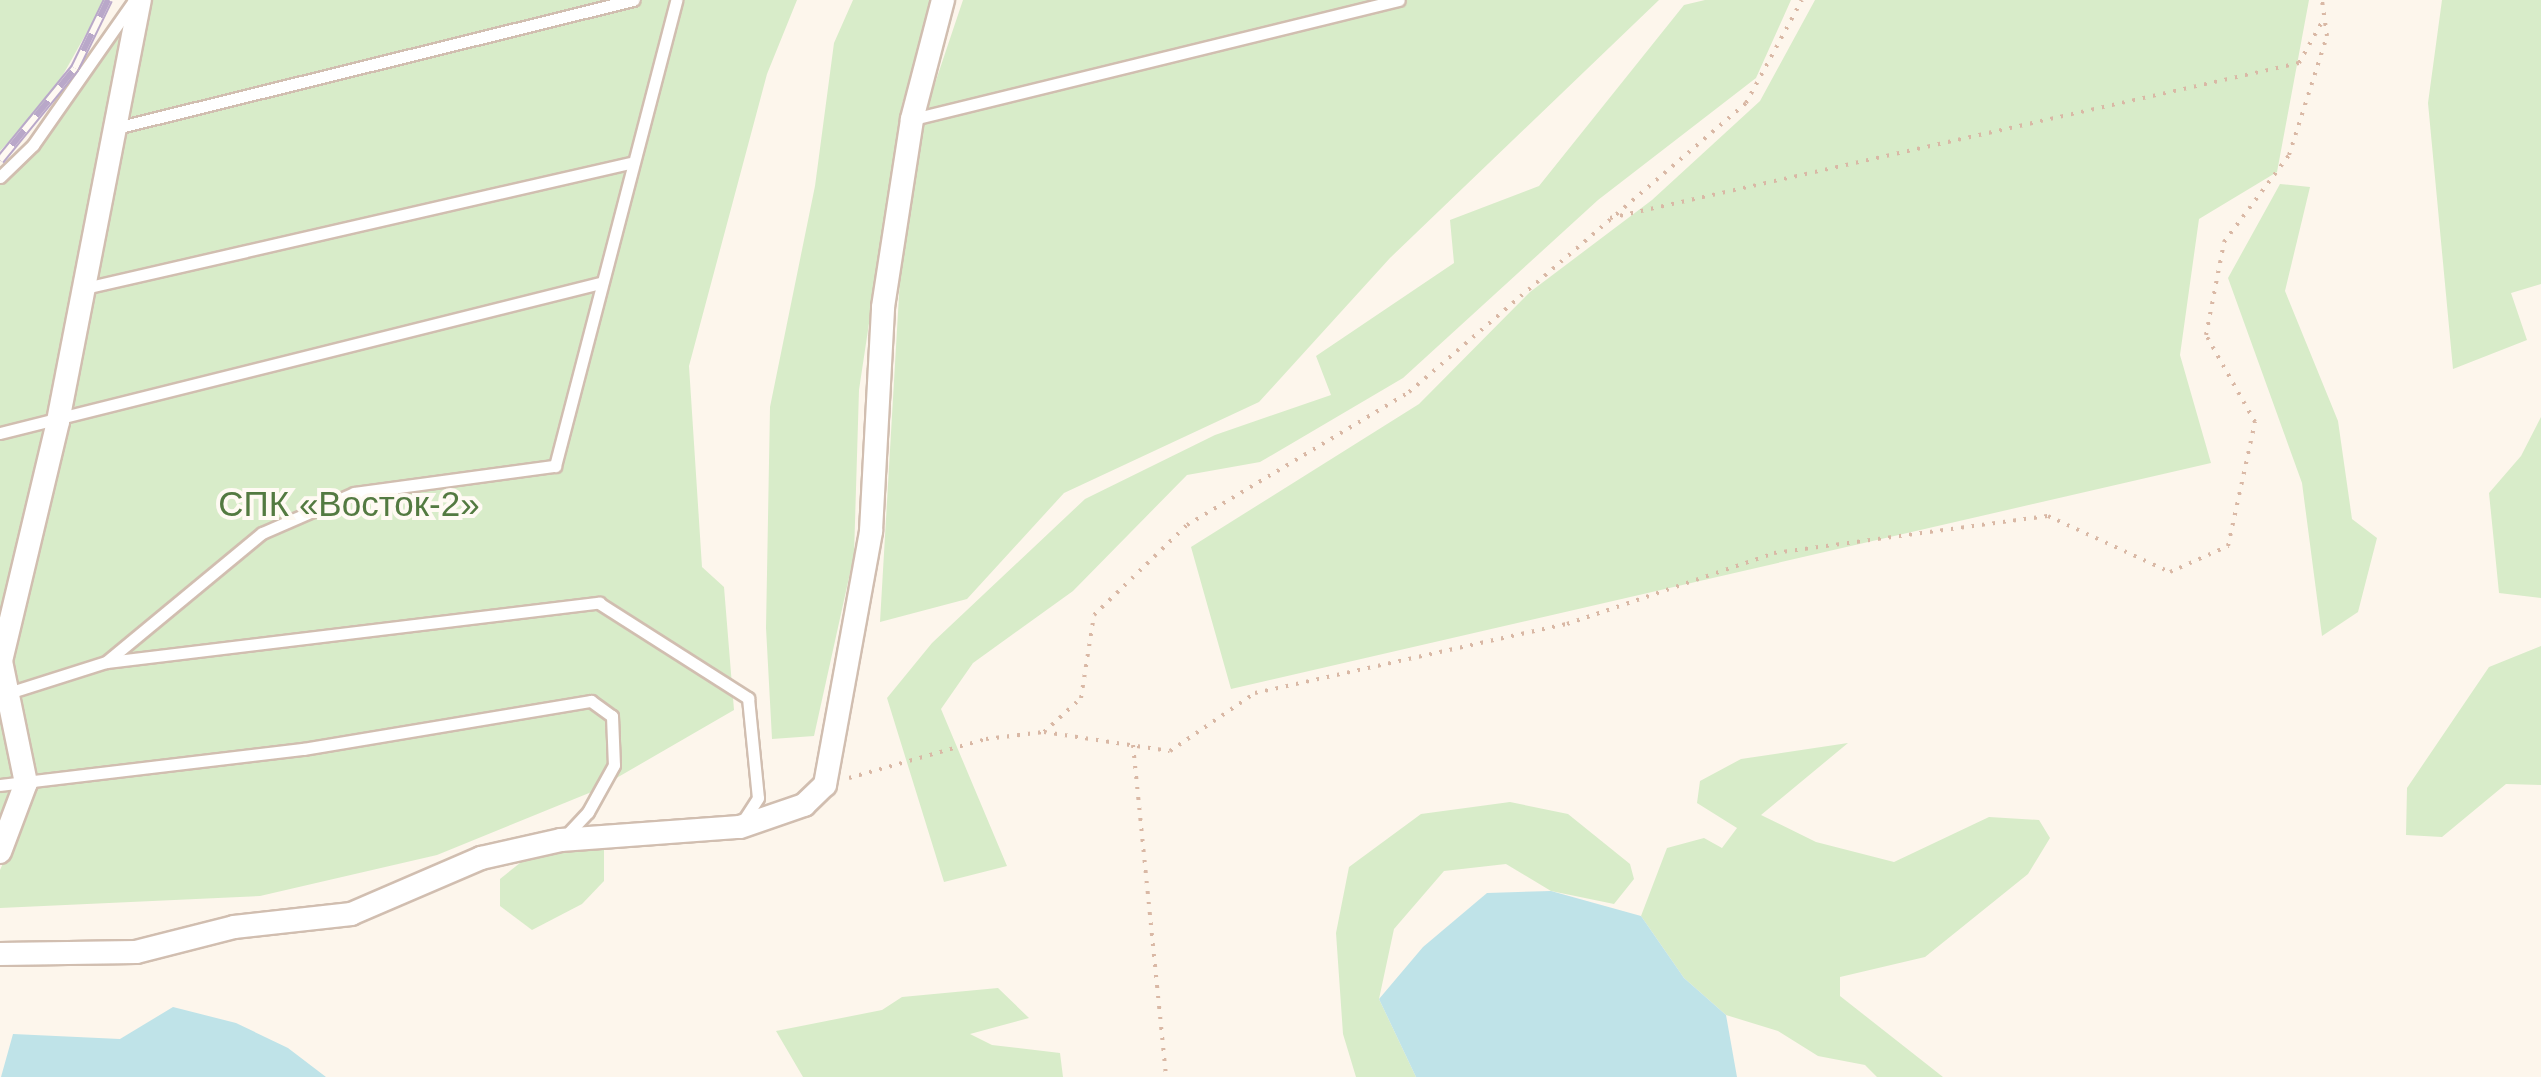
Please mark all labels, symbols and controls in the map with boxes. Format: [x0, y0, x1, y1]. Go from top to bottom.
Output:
park label: СПК «Восток-2» [218, 483, 480, 525]

